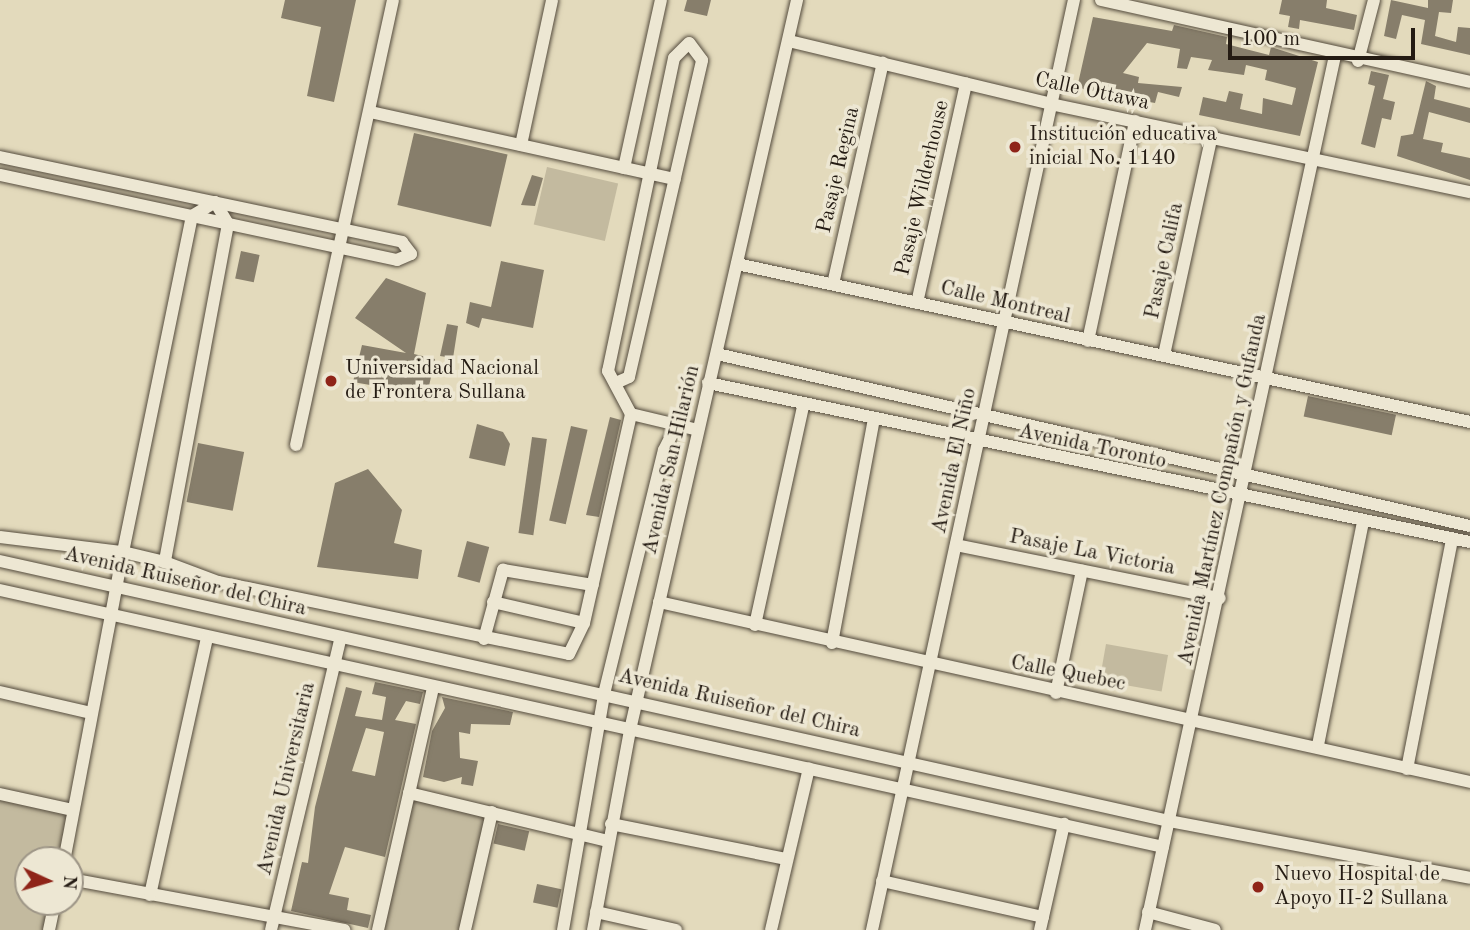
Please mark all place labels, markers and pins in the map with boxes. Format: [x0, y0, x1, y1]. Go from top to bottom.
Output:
place label: Institución educativa inicial No. 1140 [1029, 122, 1217, 172]
marker: Institución educativa inicial No. 1140 [1007, 139, 1023, 155]
place label: Universidad Nacional de Frontera Sullana [345, 356, 539, 406]
marker: Universidad Nacional de Frontera Sullana [323, 373, 339, 389]
place label: Nuevo Hospital de Apoyo II-2 Sullana [1274, 862, 1448, 912]
marker: Nuevo Hospital de Apoyo II-2 Sullana [1248, 877, 1268, 897]

